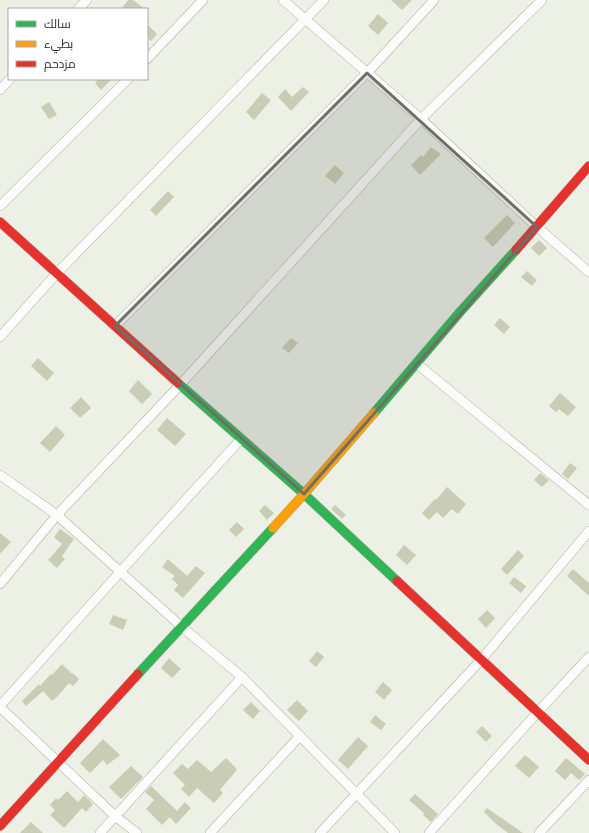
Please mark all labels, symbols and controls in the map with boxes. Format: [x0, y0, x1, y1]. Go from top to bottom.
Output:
legend [8, 8, 148, 80]
text: سالك [44, 17, 71, 31]
text: بطيء [44, 37, 73, 54]
text: مزدحم [44, 57, 76, 72]

